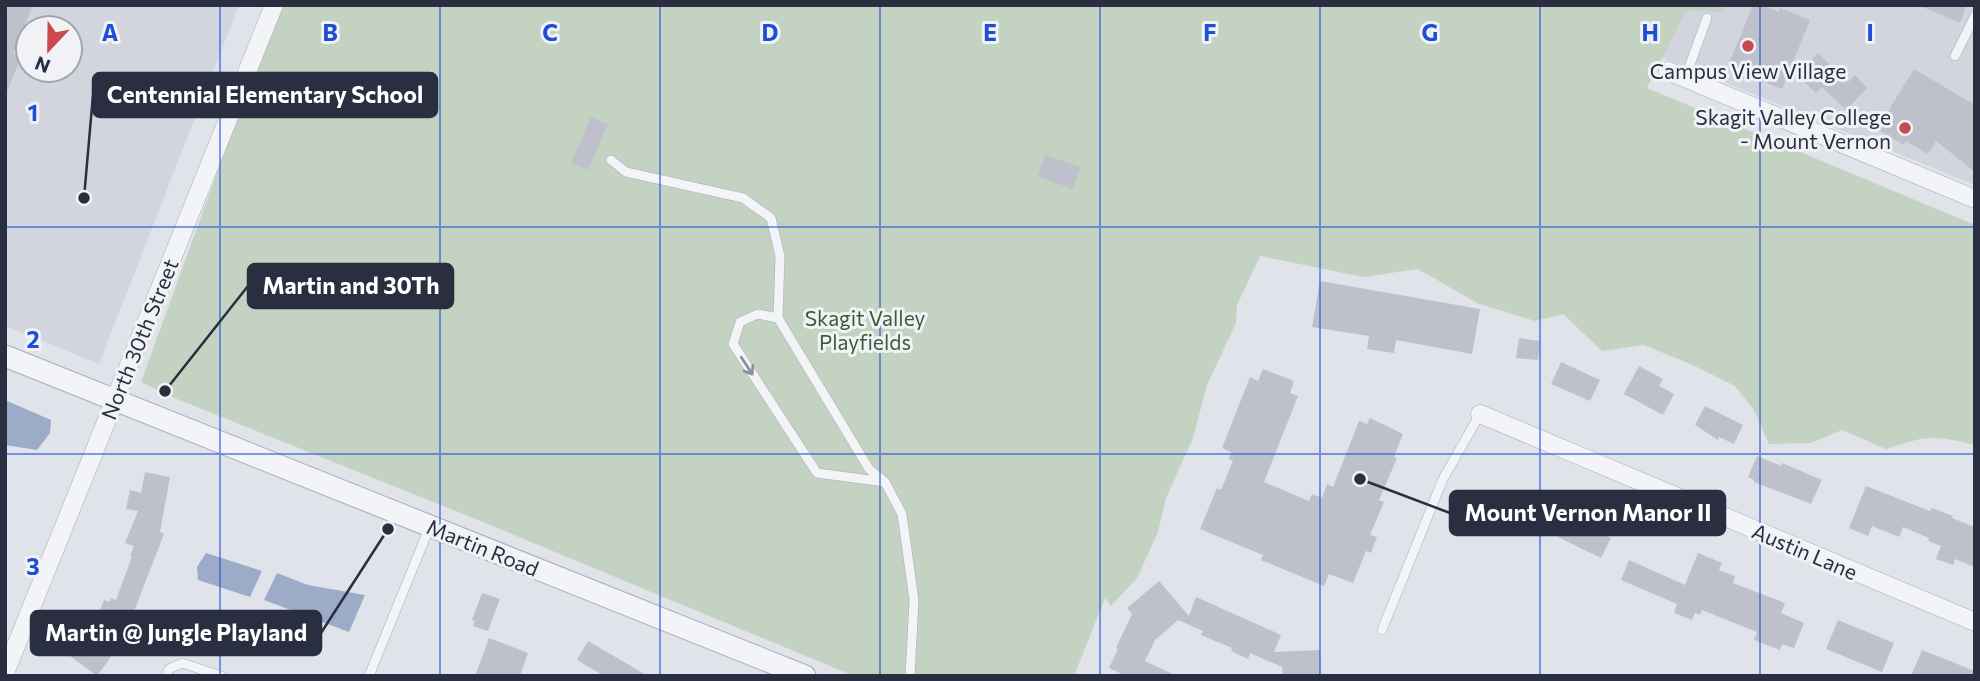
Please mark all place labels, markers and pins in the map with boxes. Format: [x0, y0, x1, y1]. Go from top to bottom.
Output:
marker: Campus View Village [1740, 38, 1756, 54]
place label: Campus View Village [1650, 58, 1846, 83]
callout: Centennial Elementary School [93, 73, 437, 117]
place label: Skagit Valley College - Mount Vernon [1695, 104, 1891, 153]
marker: Skagit Valley College - Mount Vernon [1897, 120, 1913, 136]
callout: Martin and 30Th [248, 264, 453, 308]
callout: Mount Vernon Manor II [1450, 491, 1725, 535]
callout: Martin @ Jungle Playland [31, 611, 321, 655]

